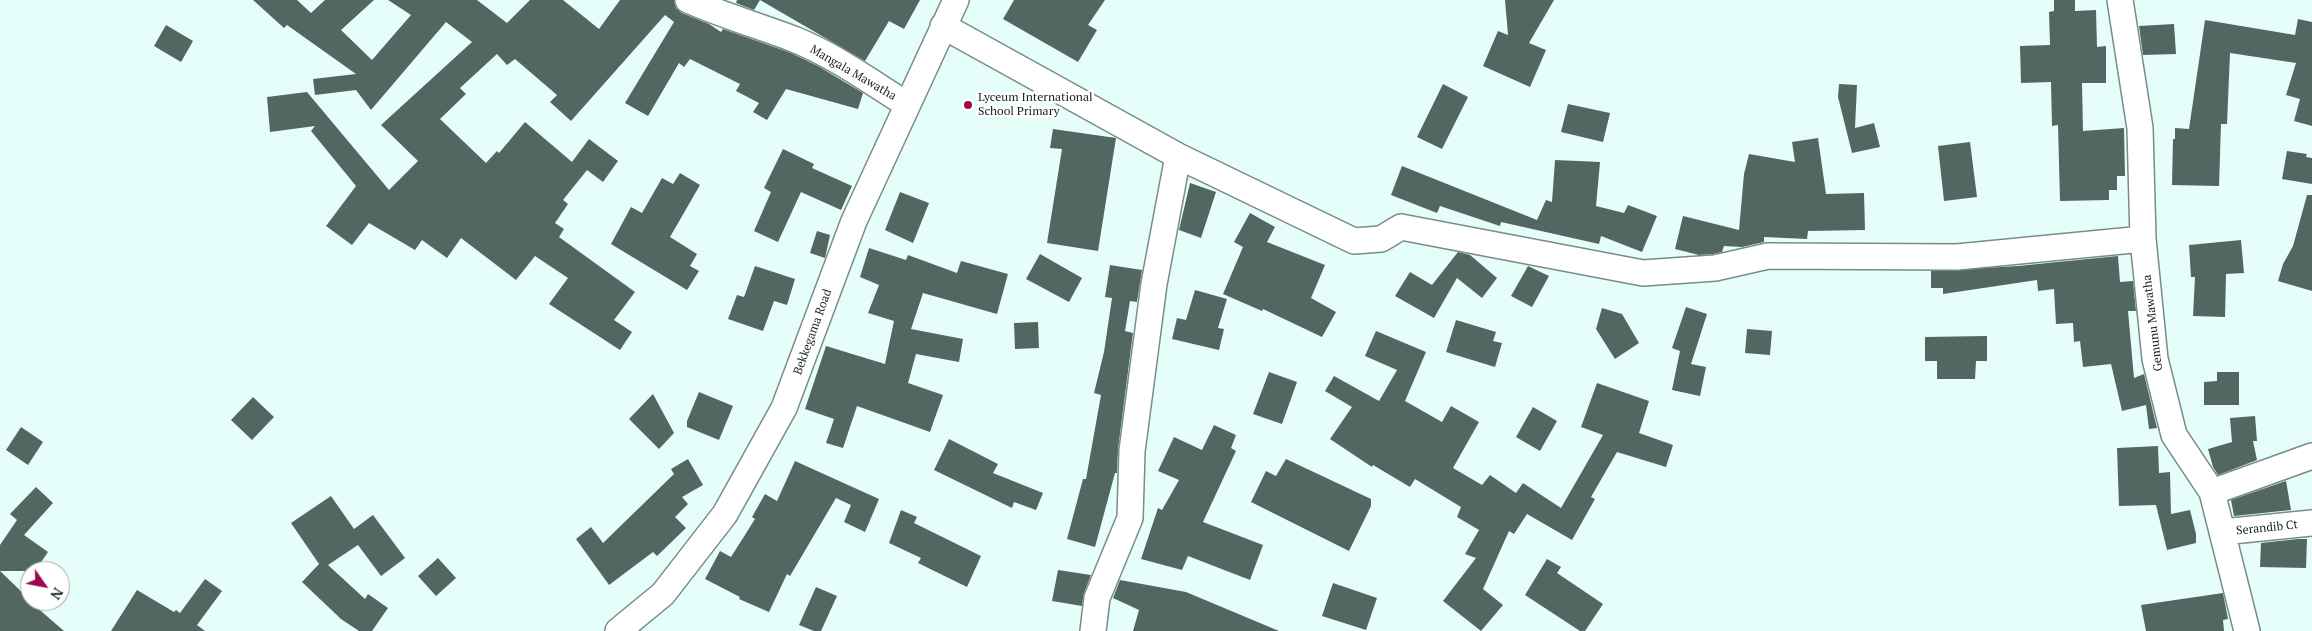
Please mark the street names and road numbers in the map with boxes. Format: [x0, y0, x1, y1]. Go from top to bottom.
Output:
street label: Mangala Mawatha [807, 42, 899, 104]
street label: Gemunu Mawatha [2140, 274, 2166, 372]
street label: Bekkegama Road [791, 287, 835, 377]
street label: Serandib Ct [2236, 518, 2298, 538]

